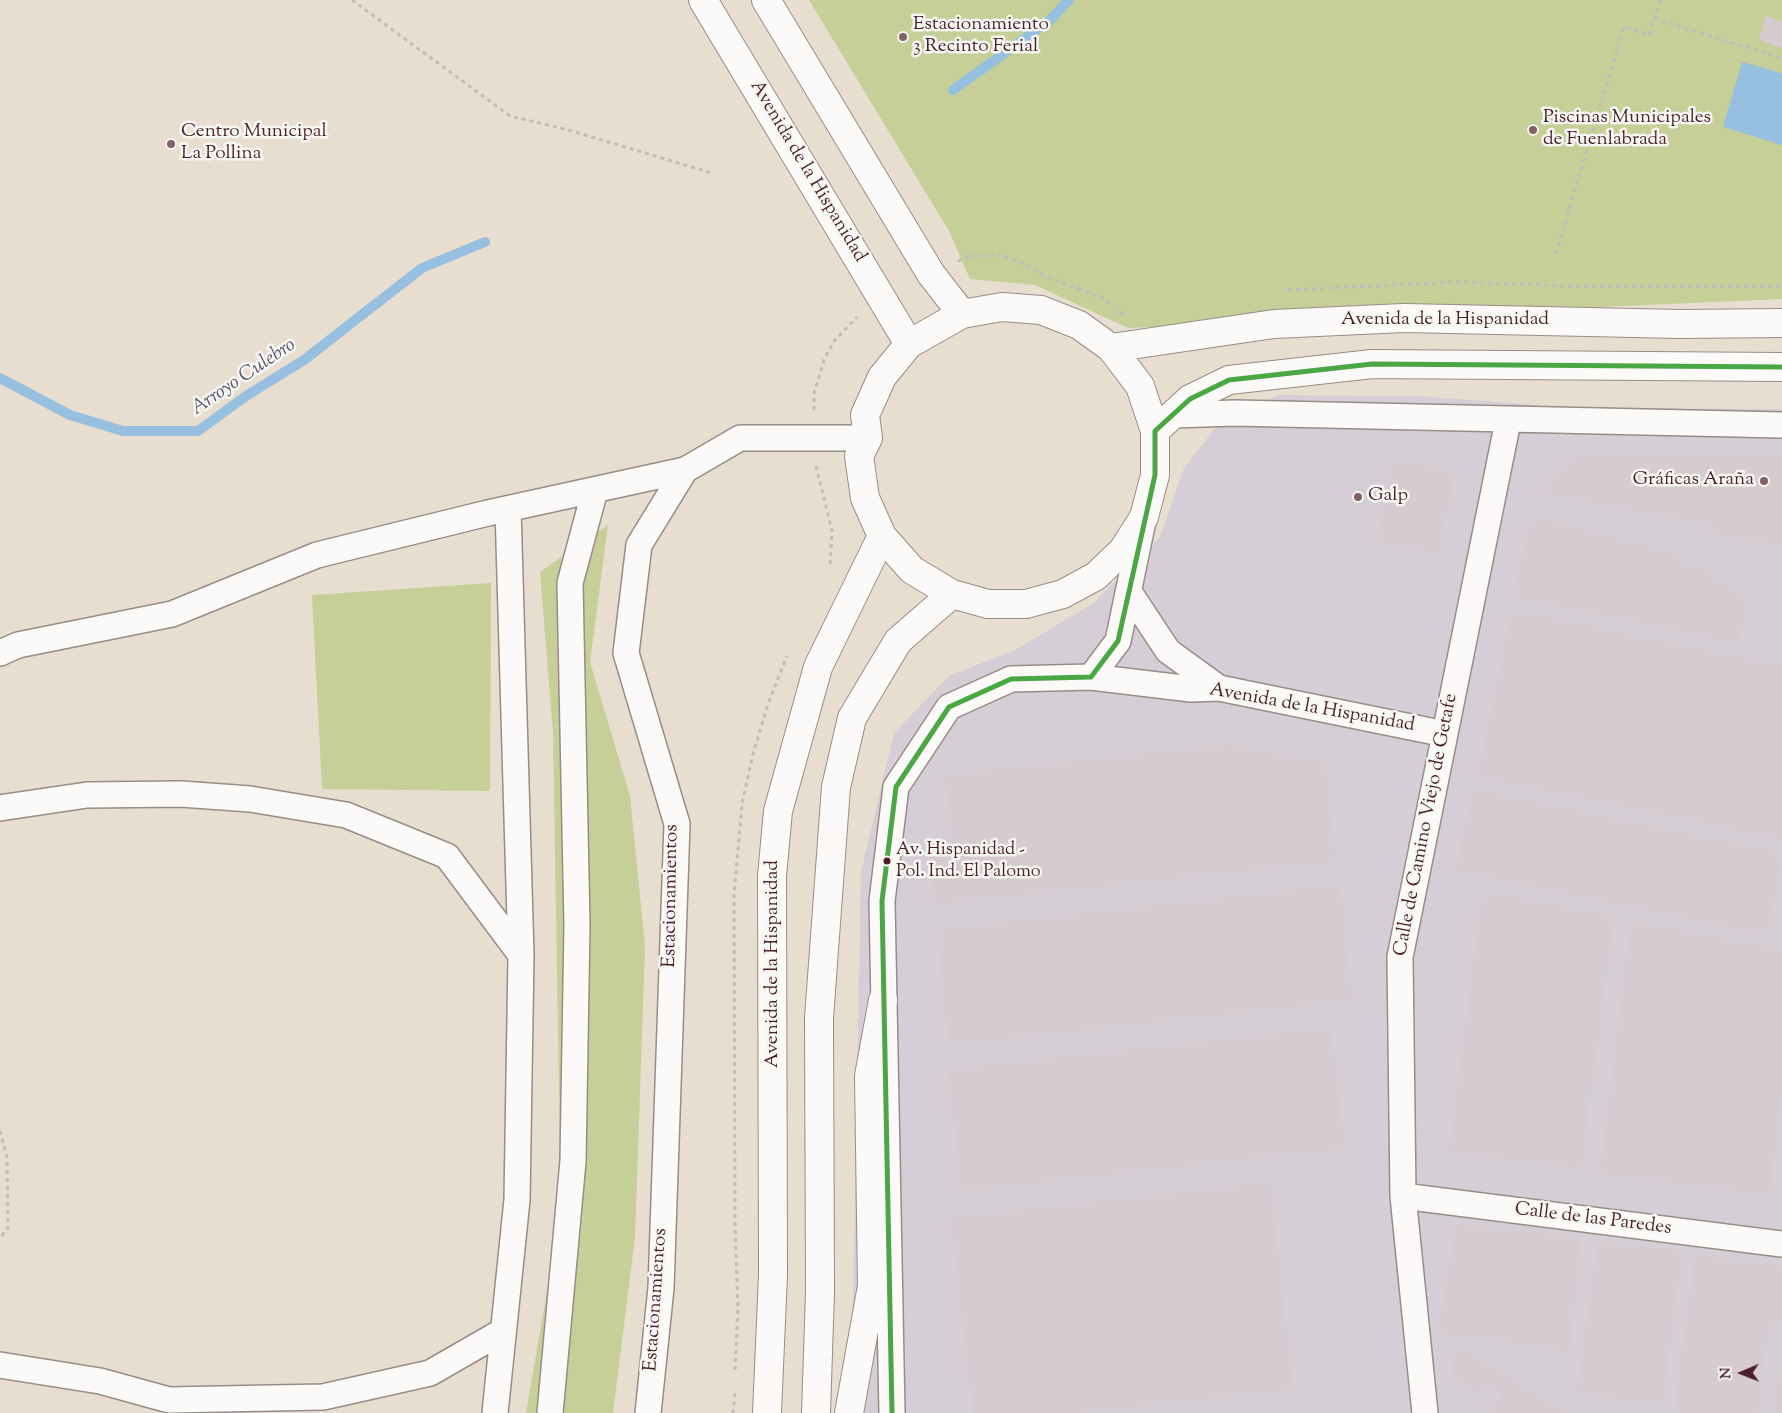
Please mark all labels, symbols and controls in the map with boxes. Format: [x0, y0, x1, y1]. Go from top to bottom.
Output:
place label: Estacionamiento 3 Recinto Ferial [913, 15, 1049, 59]
marker: Estacionamiento 3 Recinto Ferial [897, 31, 909, 43]
street label: Avenida de la Hispanidad [744, 77, 870, 267]
place label: Piscinas Municipales de Fuenlabrada [1543, 108, 1711, 152]
place label: Centro Municipal La Pollina [181, 122, 327, 166]
marker: Piscinas Municipales de Fuenlabrada [1527, 124, 1539, 136]
marker: Centro Municipal La Pollina [165, 138, 177, 150]
street label: Avenida de la Hispanidad [1341, 310, 1549, 332]
water label: Arroyo Culebro [187, 334, 301, 422]
place label: Gráficas Araña [1632, 470, 1754, 492]
marker: Gráficas Araña [1758, 475, 1770, 487]
place label: Galp [1368, 486, 1408, 508]
marker: Galp [1352, 491, 1364, 503]
street label: Avenida de la Hispanidad [1208, 680, 1416, 738]
street label: Calle de Camino Viejo de Getafe [1390, 692, 1464, 958]
street label: Estacionamientos [659, 824, 685, 968]
place label: Av. Hispanidad - Pol. Ind. El Palomo [896, 840, 1041, 882]
marker: Av. Hispanidad - Pol. Ind. El Palomo [882, 856, 892, 866]
street label: Avenida de la Hispanidad [763, 860, 785, 1068]
street label: Calle de las Paredes [1513, 1199, 1673, 1241]
street label: Estacionamientos [641, 1228, 673, 1372]
north arrow [1717, 1348, 1767, 1398]
text: N [1717, 1367, 1737, 1379]

